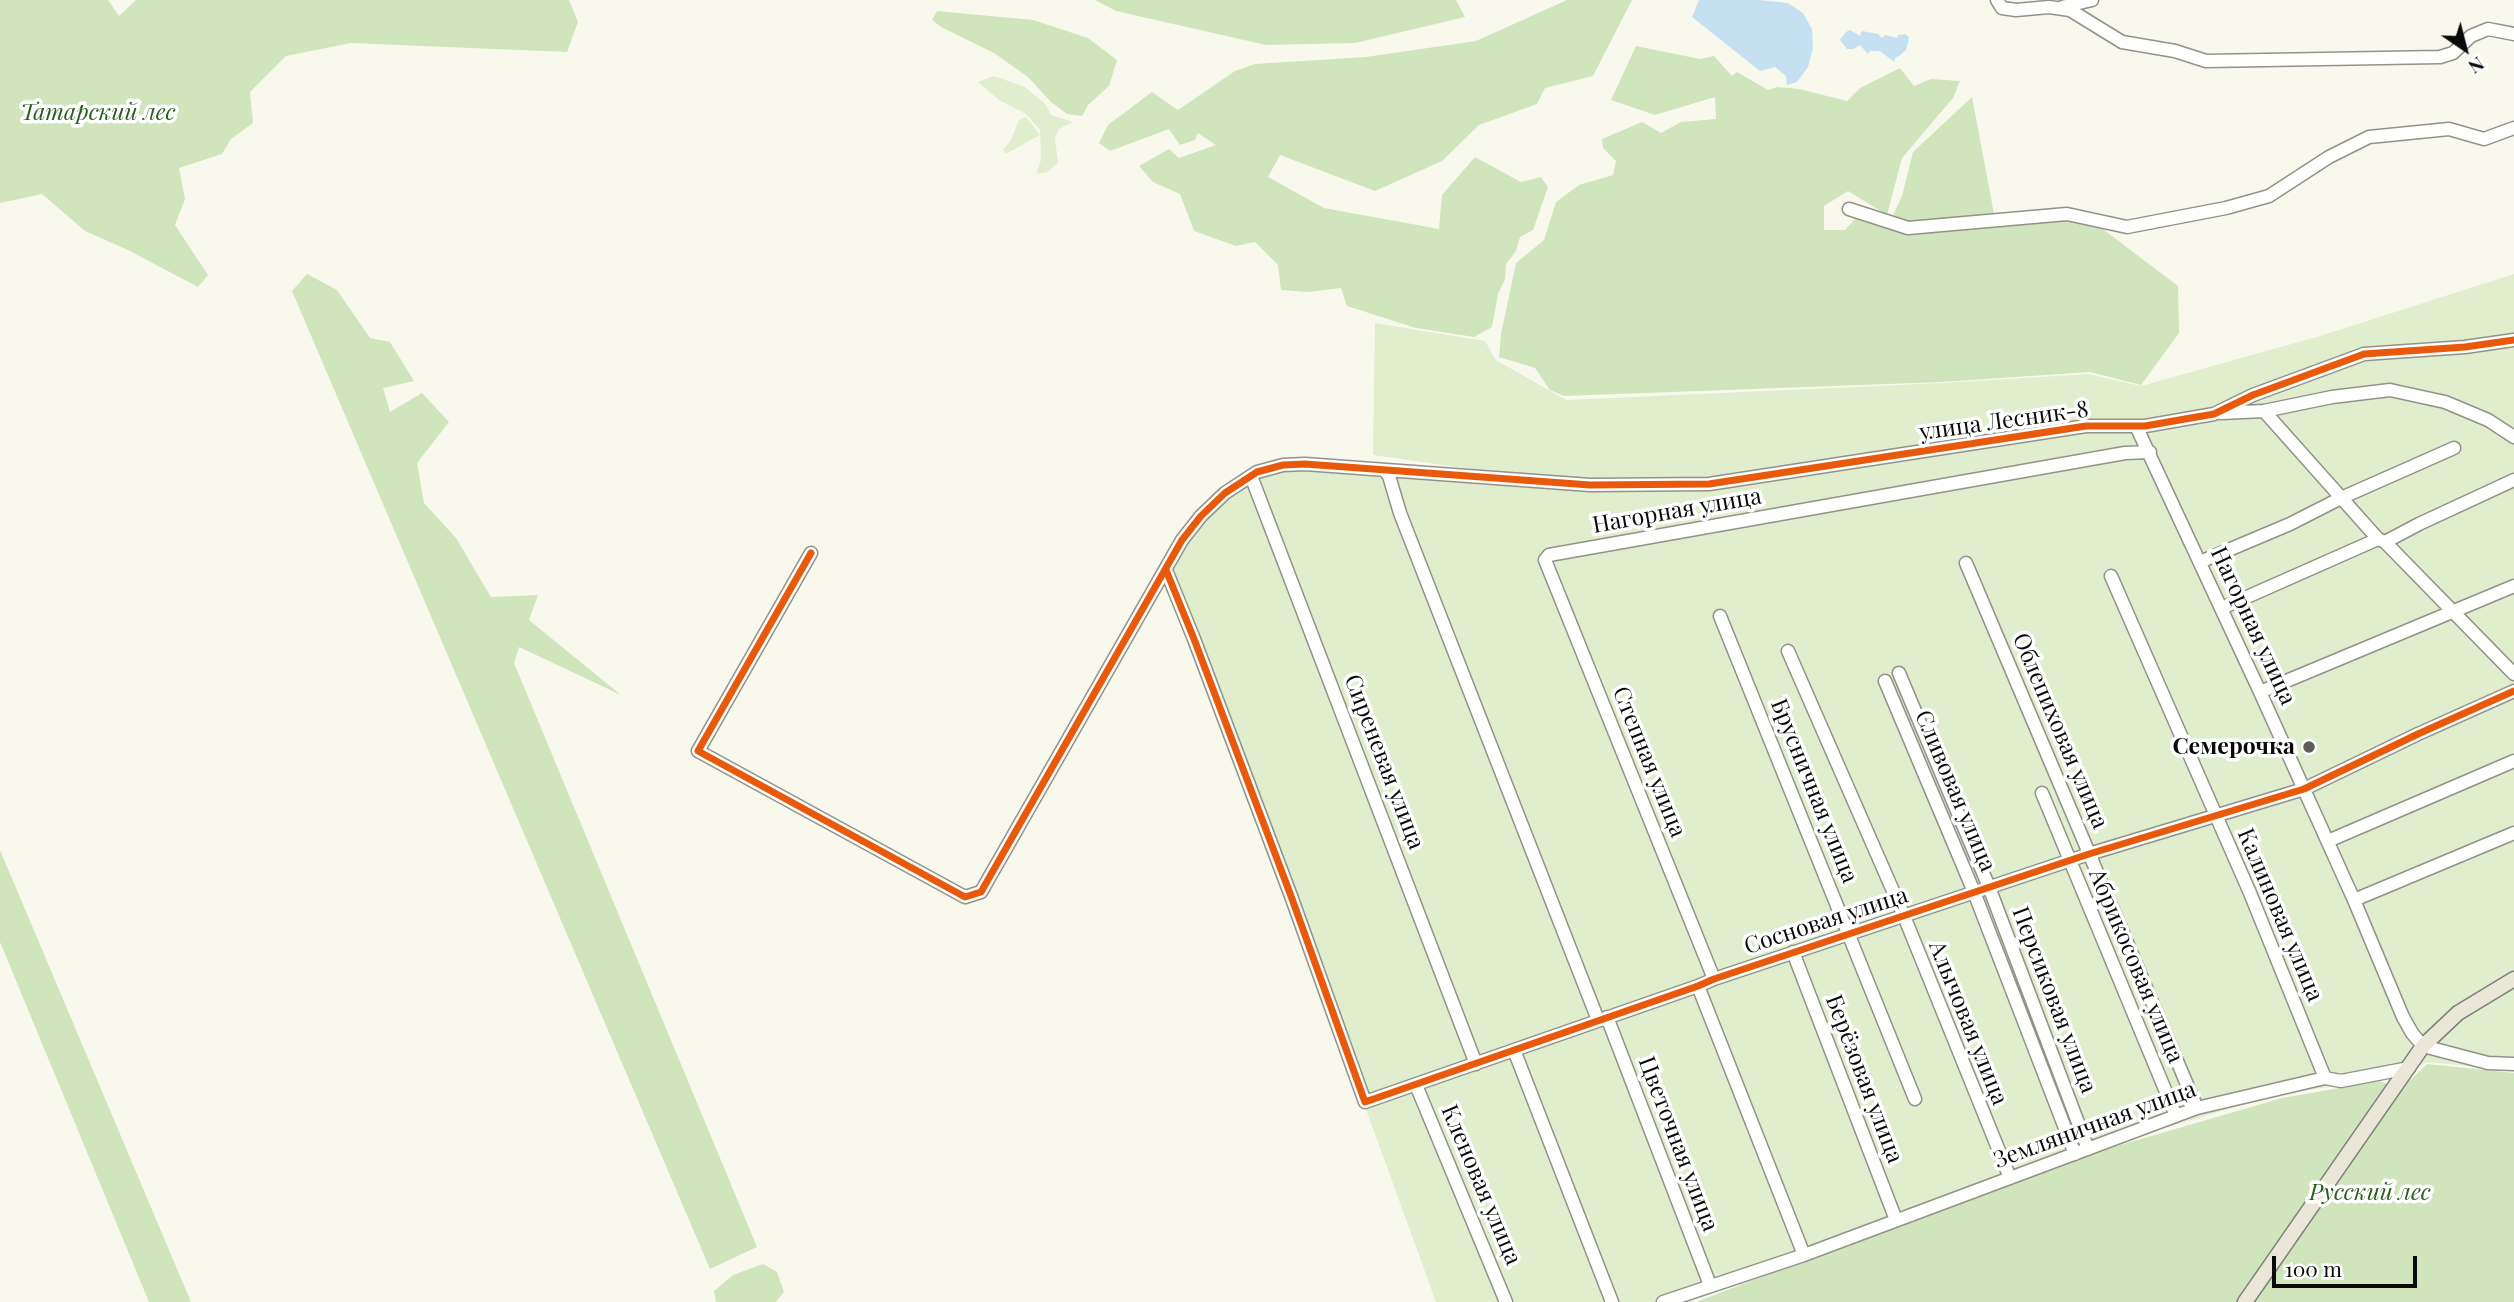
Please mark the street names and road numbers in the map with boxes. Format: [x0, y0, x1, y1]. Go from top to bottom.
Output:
street label: улица Лесник-8 [1918, 395, 2090, 447]
street label: Нагорная улица [1590, 483, 1764, 539]
street label: Нагорная улица [2204, 543, 2302, 709]
street label: Облепиховая улица [2006, 629, 2114, 833]
street label: Сиреневая улица [1338, 671, 1430, 853]
street label: Степная улица [1606, 683, 1692, 841]
street label: Брусничная улица [1764, 695, 1864, 887]
street label: Сливовая улица [1909, 706, 2001, 876]
street label: Калиновая улица [2231, 824, 2329, 1006]
street label: Абрикосовая улица [2083, 865, 2189, 1067]
street label: Сосновая улица [1741, 882, 1911, 960]
street label: Персиковая улица [2006, 903, 2102, 1097]
street label: Алычовая улица [1922, 937, 2014, 1109]
street label: Берёзовая улица [1819, 991, 1909, 1167]
street label: Цветочная улица [1632, 1053, 1724, 1235]
street label: Земляничная улица [1990, 1076, 2200, 1174]
street label: Кленовая улица [1435, 1101, 1527, 1269]

